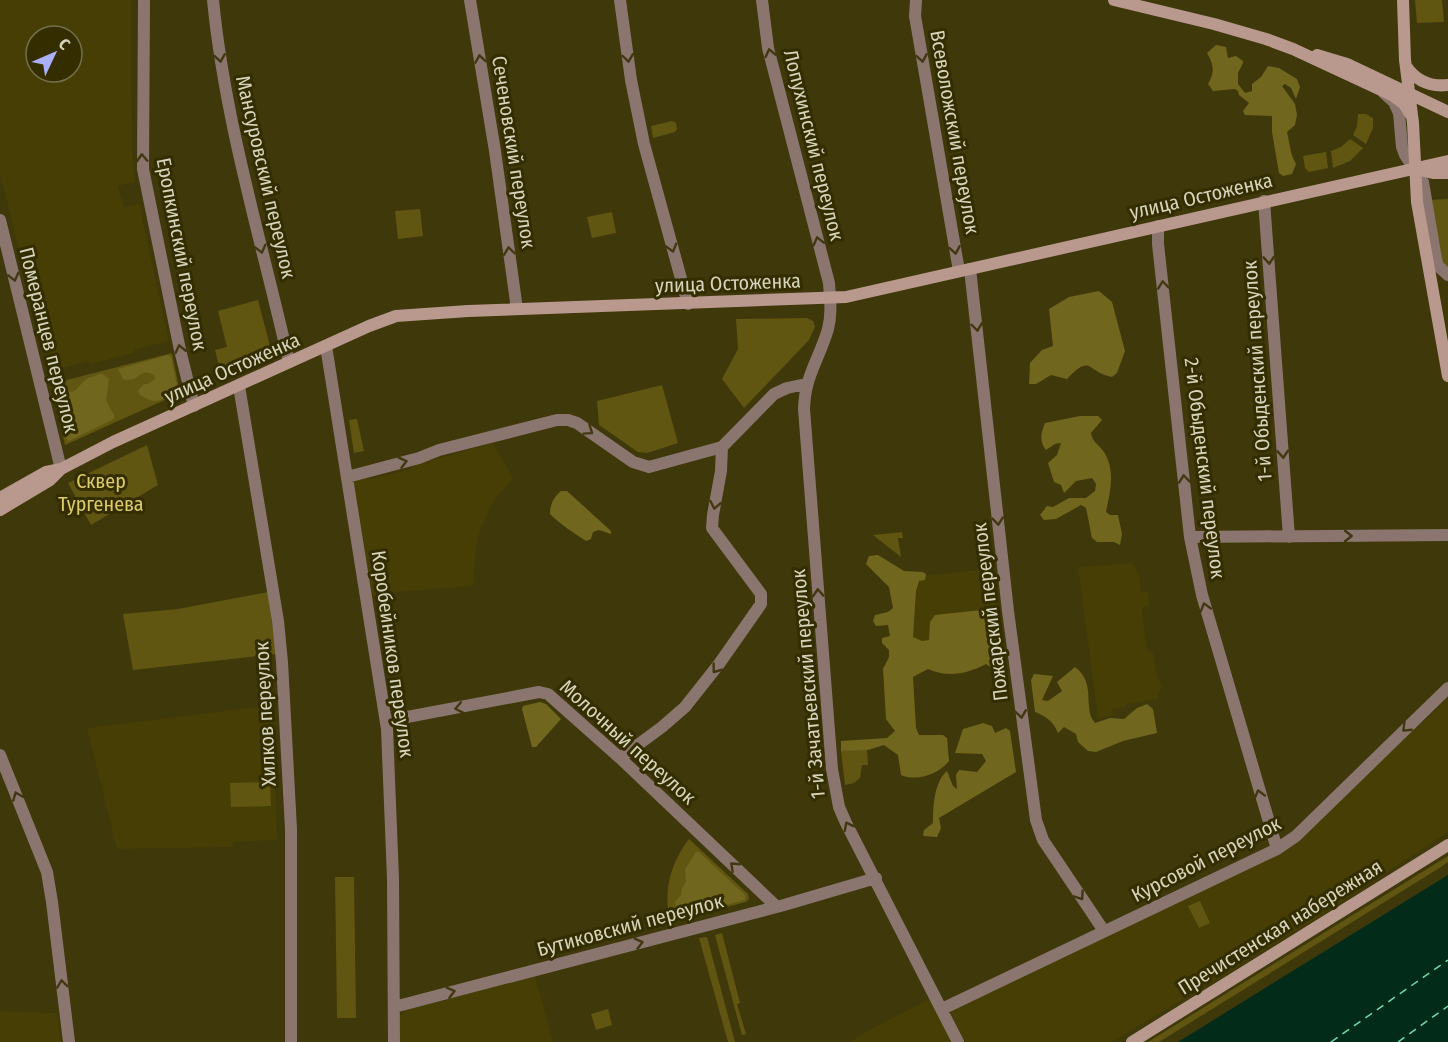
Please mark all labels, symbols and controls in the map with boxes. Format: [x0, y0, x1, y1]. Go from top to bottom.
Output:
north arrow [24, 24, 84, 84]
street label: Всеволожский переулок [925, 28, 985, 236]
text: С [55, 34, 75, 54]
street label: Лопухинский переулок [779, 47, 849, 244]
one-way arrow [764, 48, 777, 58]
one-way arrow [915, 52, 928, 62]
one-way arrow [213, 53, 225, 63]
one-way arrow [621, 53, 633, 63]
one-way arrow [474, 54, 486, 63]
street label: Сеченовский переулок [487, 54, 541, 251]
street label: Мансуровский переулок [231, 73, 301, 281]
one-way arrow [136, 153, 149, 162]
street label: Еропкинский переулок [152, 156, 213, 353]
street label: улица Остоженка [1127, 168, 1275, 224]
one-way arrow [813, 237, 826, 247]
one-way arrow [665, 242, 677, 253]
one-way arrow [254, 243, 267, 253]
street label: Померанцев переулок [14, 245, 84, 436]
one-way arrow [948, 245, 961, 255]
one-way arrow [504, 247, 516, 256]
one-way arrow [1262, 255, 1275, 264]
street label: 1-й Обыденский переулок [1237, 259, 1277, 482]
street label: улица Остоженка [655, 268, 801, 298]
one-way arrow [6, 272, 19, 282]
one-way arrow [1157, 280, 1170, 289]
one-way arrow [970, 322, 983, 331]
street label: улица Остоженка [160, 327, 304, 409]
one-way arrow [174, 344, 187, 354]
street label: 2-й Обыденский переулок [1180, 356, 1231, 580]
one-way arrow [583, 424, 594, 435]
one-way arrow [1276, 449, 1289, 459]
one-way arrow [398, 457, 408, 470]
park label: Сквер Тургенева [58, 469, 144, 516]
one-way arrow [1178, 474, 1191, 483]
one-way arrow [709, 499, 722, 509]
one-way arrow [991, 516, 1004, 525]
street label: Пожарский переулок [967, 521, 1013, 702]
one-way arrow [1343, 530, 1352, 542]
street label: Коробейников переулок [367, 549, 419, 760]
street label: 1-й Зачатьевский переулок [786, 568, 830, 800]
one-way arrow [812, 588, 825, 597]
one-way arrow [1200, 602, 1212, 612]
street label: Хилков переулок [249, 640, 281, 787]
one-way arrow [712, 662, 723, 673]
street label: Молочный переулок [555, 675, 701, 810]
one-way arrow [455, 701, 465, 714]
one-way arrow [1015, 710, 1027, 719]
one-way arrow [1402, 721, 1413, 732]
one-way arrow [1254, 789, 1267, 799]
one-way arrow [12, 791, 24, 802]
street label: Курсовой переулок [1127, 811, 1285, 907]
one-way arrow [844, 822, 855, 833]
street label: Пречистенская набережная [1173, 854, 1387, 1000]
one-way arrow [730, 862, 740, 873]
street label: Бутиковский переулок [534, 888, 726, 961]
one-way arrow [1073, 889, 1084, 900]
one-way arrow [633, 938, 644, 950]
one-way arrow [57, 979, 69, 989]
one-way arrow [446, 987, 456, 1000]

